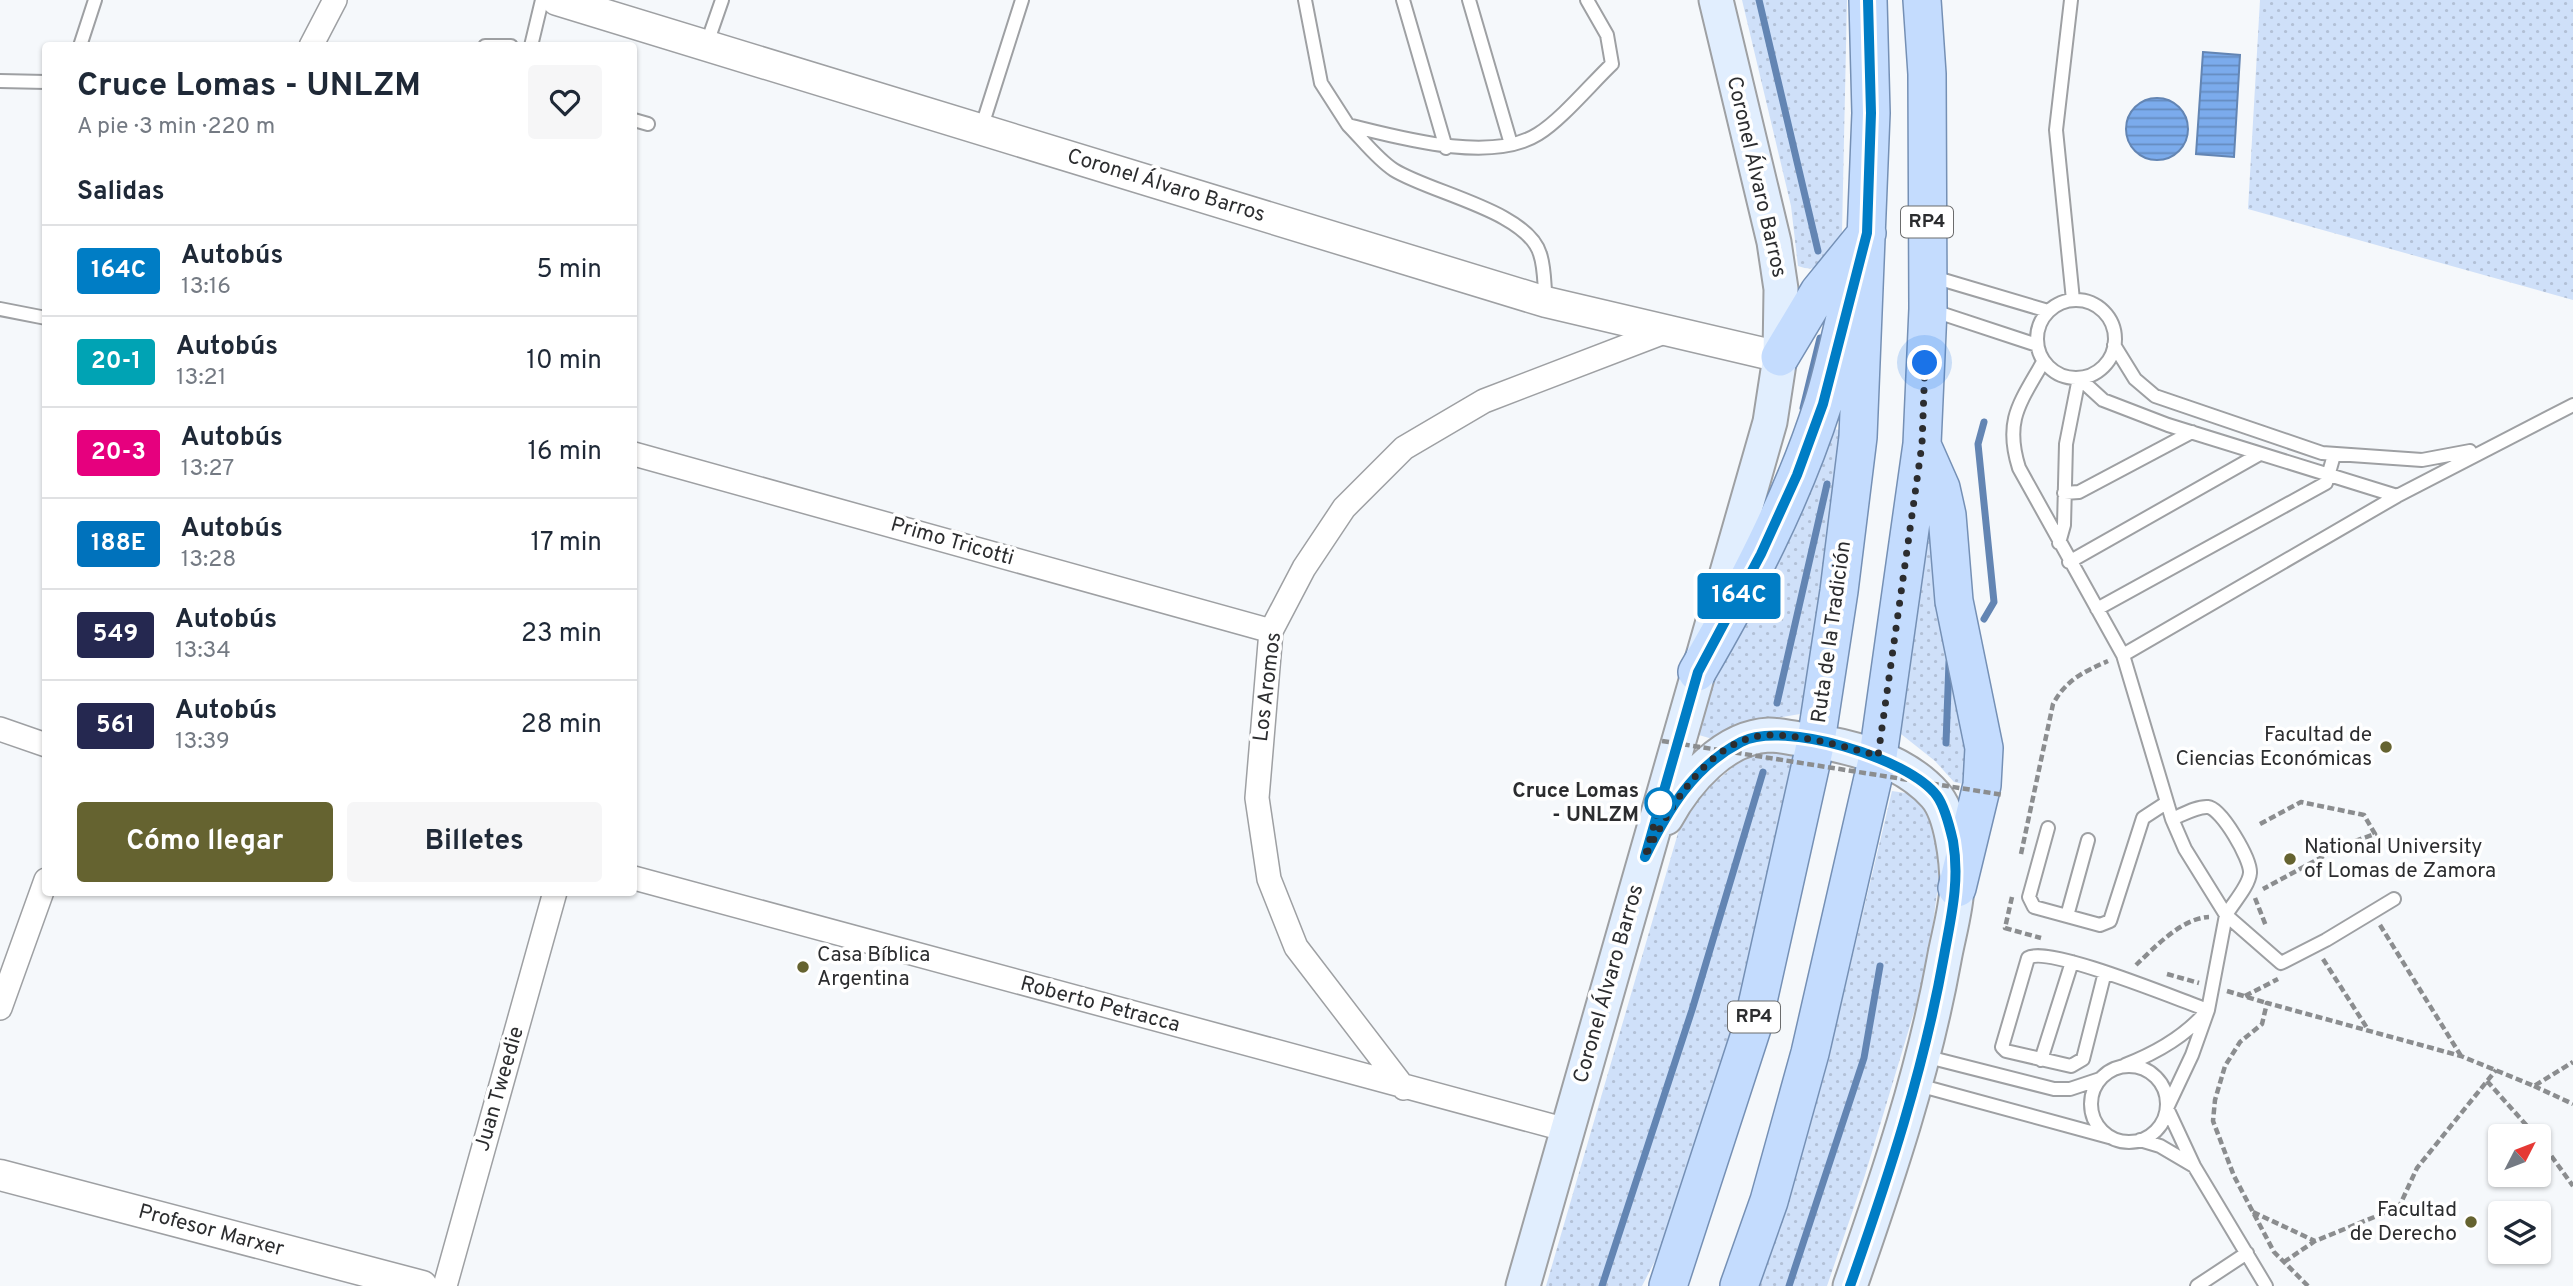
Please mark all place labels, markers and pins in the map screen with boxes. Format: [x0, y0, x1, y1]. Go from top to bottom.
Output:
place label: Facultad de Ciencias Económicas [2175, 722, 2372, 773]
marker: Facultad de Ciencias Económicas [2378, 739, 2394, 755]
place label: Cruce Lomas - UNLZM [1512, 778, 1639, 829]
marker: Cruce Lomas - UNLZM [1645, 788, 1675, 818]
place label: National University of Lomas de Zamora [2304, 834, 2496, 885]
marker: National University of Lomas de Zamora [2282, 851, 2298, 867]
place label: Casa Bíblica Argentina [817, 942, 930, 993]
marker: Casa Bíblica Argentina [795, 959, 811, 975]
place label: Facultad de Derecho [2350, 1197, 2457, 1248]
marker: Facultad de Derecho [2463, 1214, 2479, 1230]

